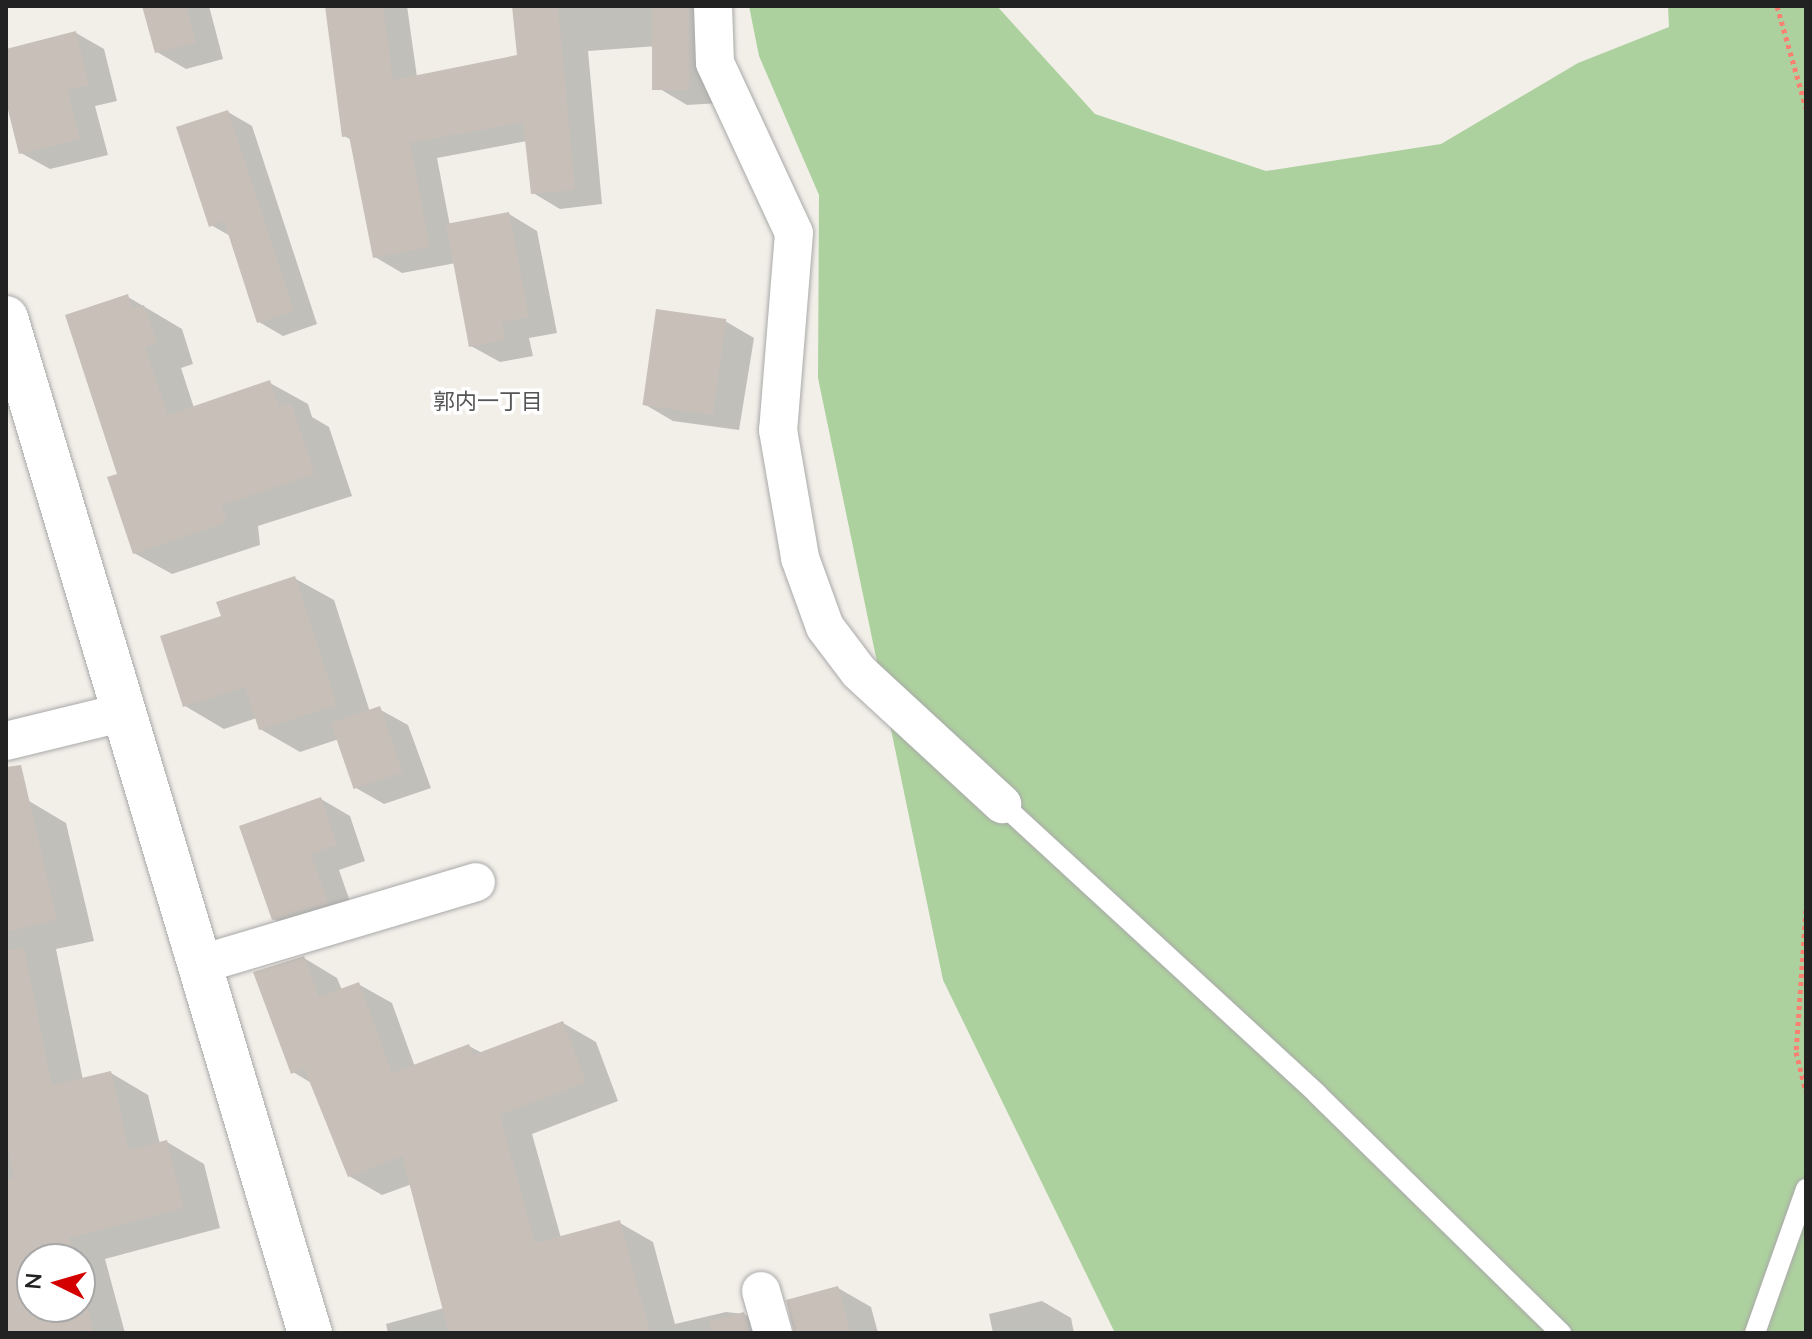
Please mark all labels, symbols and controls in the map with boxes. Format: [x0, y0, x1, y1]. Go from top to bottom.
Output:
district label: 郭内一丁目 [433, 390, 543, 416]
north arrow [16, 1243, 96, 1323]
text: N [18, 1272, 50, 1291]

